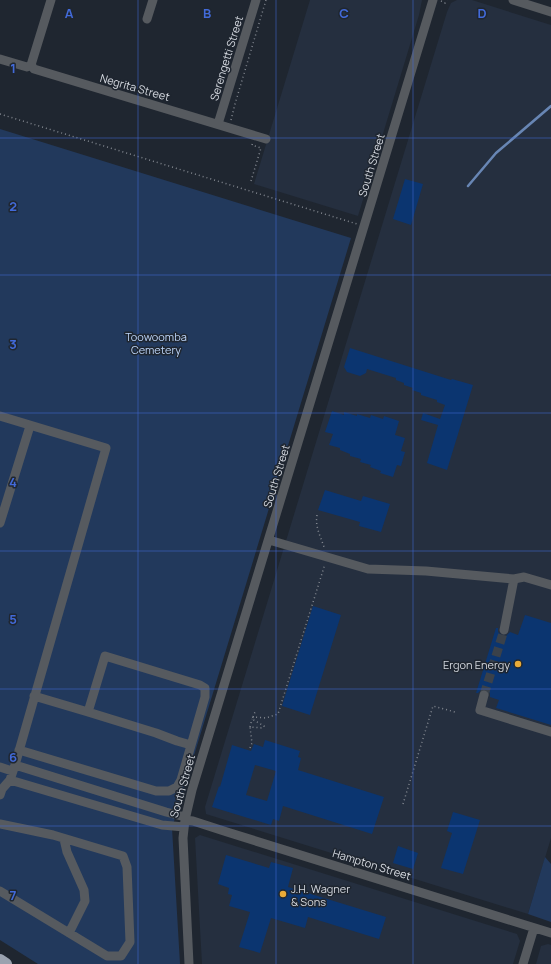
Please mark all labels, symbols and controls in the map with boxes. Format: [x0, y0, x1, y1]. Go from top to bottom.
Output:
text: A [65, 4, 74, 22]
text: B [203, 4, 211, 22]
text: C [339, 4, 349, 22]
text: D [477, 4, 487, 22]
street label: Serengetti Street [206, 14, 246, 102]
text: 1 [10, 59, 16, 77]
street label: Negrita Street [98, 70, 172, 104]
street label: South Street [354, 132, 388, 198]
text: 2 [9, 197, 17, 215]
park label: Toowoomba Cemetery [125, 329, 187, 357]
text: 3 [9, 335, 17, 353]
street label: South Street [259, 443, 293, 509]
text: 4 [9, 473, 17, 491]
text: 5 [9, 610, 17, 628]
place label: Ergon Energy [443, 657, 510, 672]
marker: Ergon Energy [513, 659, 523, 669]
text: 6 [9, 748, 17, 766]
street label: South Street [166, 753, 198, 819]
street label: Hampton Street [331, 845, 413, 883]
place label: J.H. Wagner & Sons [291, 881, 350, 909]
text: 7 [10, 886, 17, 904]
marker: J.H. Wagner & Sons [278, 889, 288, 899]

